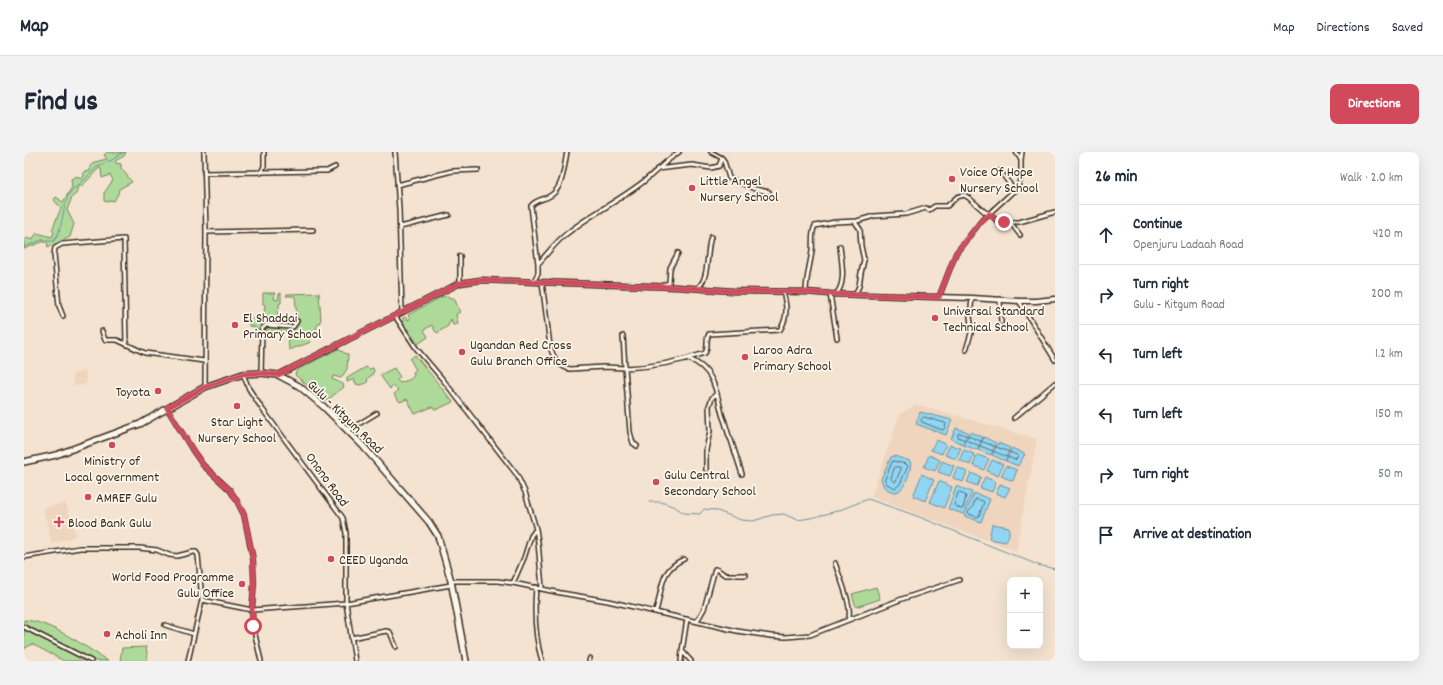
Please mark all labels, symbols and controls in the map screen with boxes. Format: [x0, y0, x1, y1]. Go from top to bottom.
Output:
text: Map [20, 14, 49, 41]
text: Map [1273, 18, 1295, 38]
text: Directions [1317, 18, 1370, 38]
text: Saved [1392, 18, 1423, 38]
text: Find us [24, 84, 98, 124]
button: Directions [1330, 84, 1419, 124]
place label: Voice Of Hope Nursery School [960, 163, 1039, 199]
text: 26 min [1095, 166, 1137, 190]
text: Walk · 2.0 km [1340, 169, 1403, 188]
place label: Little Angel Nursery School [700, 172, 779, 208]
marker: Voice Of Hope Nursery School [947, 174, 957, 184]
marker: Little Angel Nursery School [687, 183, 697, 193]
route end [995, 213, 1013, 231]
text: Continue [1133, 214, 1182, 236]
icon: ahead [1095, 224, 1117, 246]
text: 420 m [1373, 225, 1403, 244]
text: Openjuru Ladaah Road [1133, 236, 1244, 255]
text: Turn right [1133, 274, 1189, 296]
icon: right [1095, 284, 1117, 306]
text: 200 m [1371, 285, 1403, 304]
text: Gulu - Kitgum Road [1133, 296, 1225, 315]
place label: Universal Standard Technical School [943, 302, 1044, 338]
place label: El Shaddai Primary School [243, 309, 322, 345]
marker: Universal Standard Technical School [930, 313, 940, 323]
marker: El Shaddai Primary School [230, 320, 240, 330]
place label: Ugandan Red Cross Gulu Branch Office [470, 336, 572, 372]
place label: Laroo Adra Primary School [753, 341, 832, 377]
icon: left [1095, 344, 1117, 366]
text: Turn left [1133, 344, 1182, 366]
text: 1.2 km [1375, 345, 1403, 364]
marker: Ugandan Red Cross Gulu Branch Office [457, 347, 467, 357]
marker: Laroo Adra Primary School [740, 352, 750, 362]
street label: Gulu - Kitgum Road [302, 376, 387, 459]
place label: Toyota [116, 383, 150, 403]
marker: Toyota [153, 386, 163, 396]
marker: Star Light Nursery School [232, 401, 242, 411]
icon: left [1095, 404, 1117, 426]
text: Turn left [1133, 404, 1182, 426]
text: 150 m [1375, 405, 1403, 424]
place label: Star Light Nursery School [198, 413, 277, 449]
marker: Ministry of Local government [107, 440, 117, 450]
street label: Onono Road [300, 449, 353, 511]
place label: Ministry of Local government [65, 452, 159, 488]
icon: right [1095, 464, 1117, 486]
text: Turn right [1133, 464, 1189, 486]
text: 50 m [1378, 465, 1403, 484]
place label: Gulu Central Secondary School [664, 466, 757, 502]
marker: Gulu Central Secondary School [651, 477, 661, 487]
place label: AMREF Gulu [96, 489, 157, 509]
marker: AMREF Gulu [83, 492, 93, 502]
place label: Blood Bank Gulu [68, 514, 151, 534]
marker: Blood Bank Gulu [53, 516, 65, 528]
icon: arrive [1095, 524, 1117, 546]
text: Arrive at destination [1133, 524, 1251, 546]
place label: CEED Uganda [339, 551, 409, 571]
marker: CEED Uganda [326, 554, 336, 564]
place label: World Food Programme Gulu Office [112, 568, 234, 604]
map controls [1007, 577, 1043, 649]
button: + [1007, 577, 1043, 613]
marker: World Food Programme Gulu Office [237, 579, 247, 589]
button: − [1007, 613, 1043, 649]
route start [244, 617, 262, 635]
place label: Acholi Inn [115, 626, 167, 646]
marker: Acholi Inn [102, 629, 112, 639]

